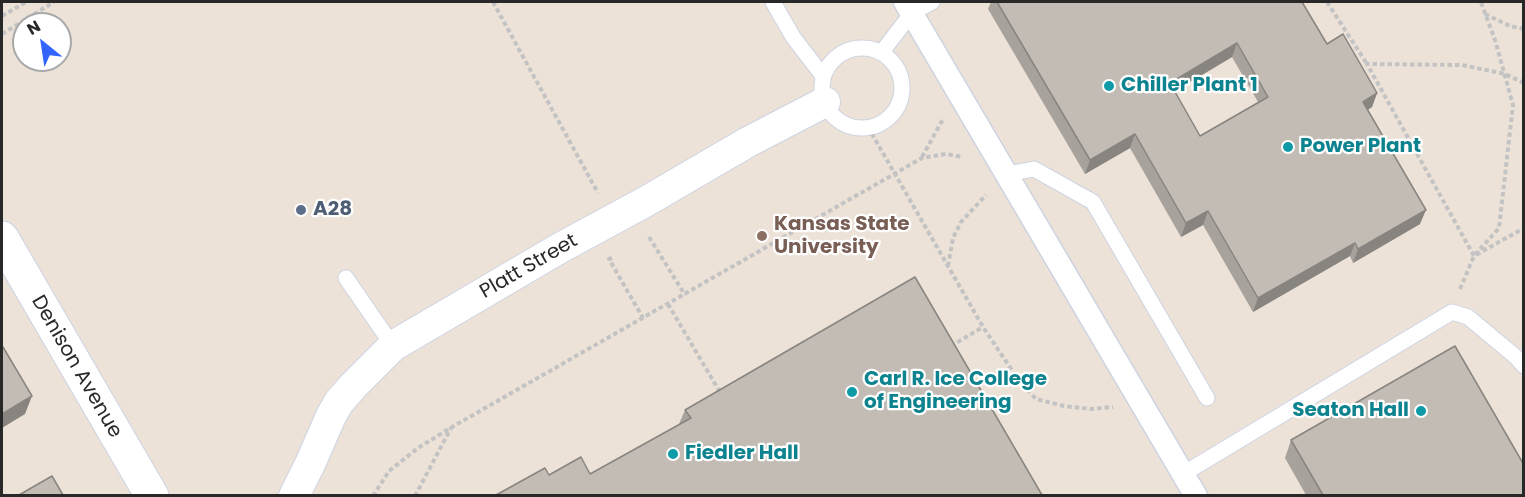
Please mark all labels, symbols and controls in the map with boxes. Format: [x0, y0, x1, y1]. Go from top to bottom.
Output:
north arrow [12, 12, 72, 72]
text: N [23, 15, 45, 41]
place label: Chiller Plant 1 [1121, 74, 1258, 98]
marker: Chiller Plant 1 [1102, 79, 1116, 93]
place label: Power Plant [1300, 135, 1421, 159]
marker: Power Plant [1281, 140, 1295, 154]
place label: A28 [313, 198, 352, 222]
marker: A28 [294, 203, 308, 217]
place label: Kansas State University [774, 213, 910, 260]
street label: Platt Street [476, 229, 582, 305]
marker: Kansas State University [755, 229, 769, 243]
street label: Denison Avenue [25, 291, 127, 443]
place label: Carl R. Ice College of Engineering [864, 368, 1047, 415]
marker: Carl R. Ice College of Engineering [845, 385, 859, 399]
place label: Seaton Hall [1292, 399, 1409, 423]
marker: Seaton Hall [1414, 404, 1428, 418]
place label: Fiedler Hall [685, 442, 799, 466]
marker: Fiedler Hall [666, 447, 680, 461]

